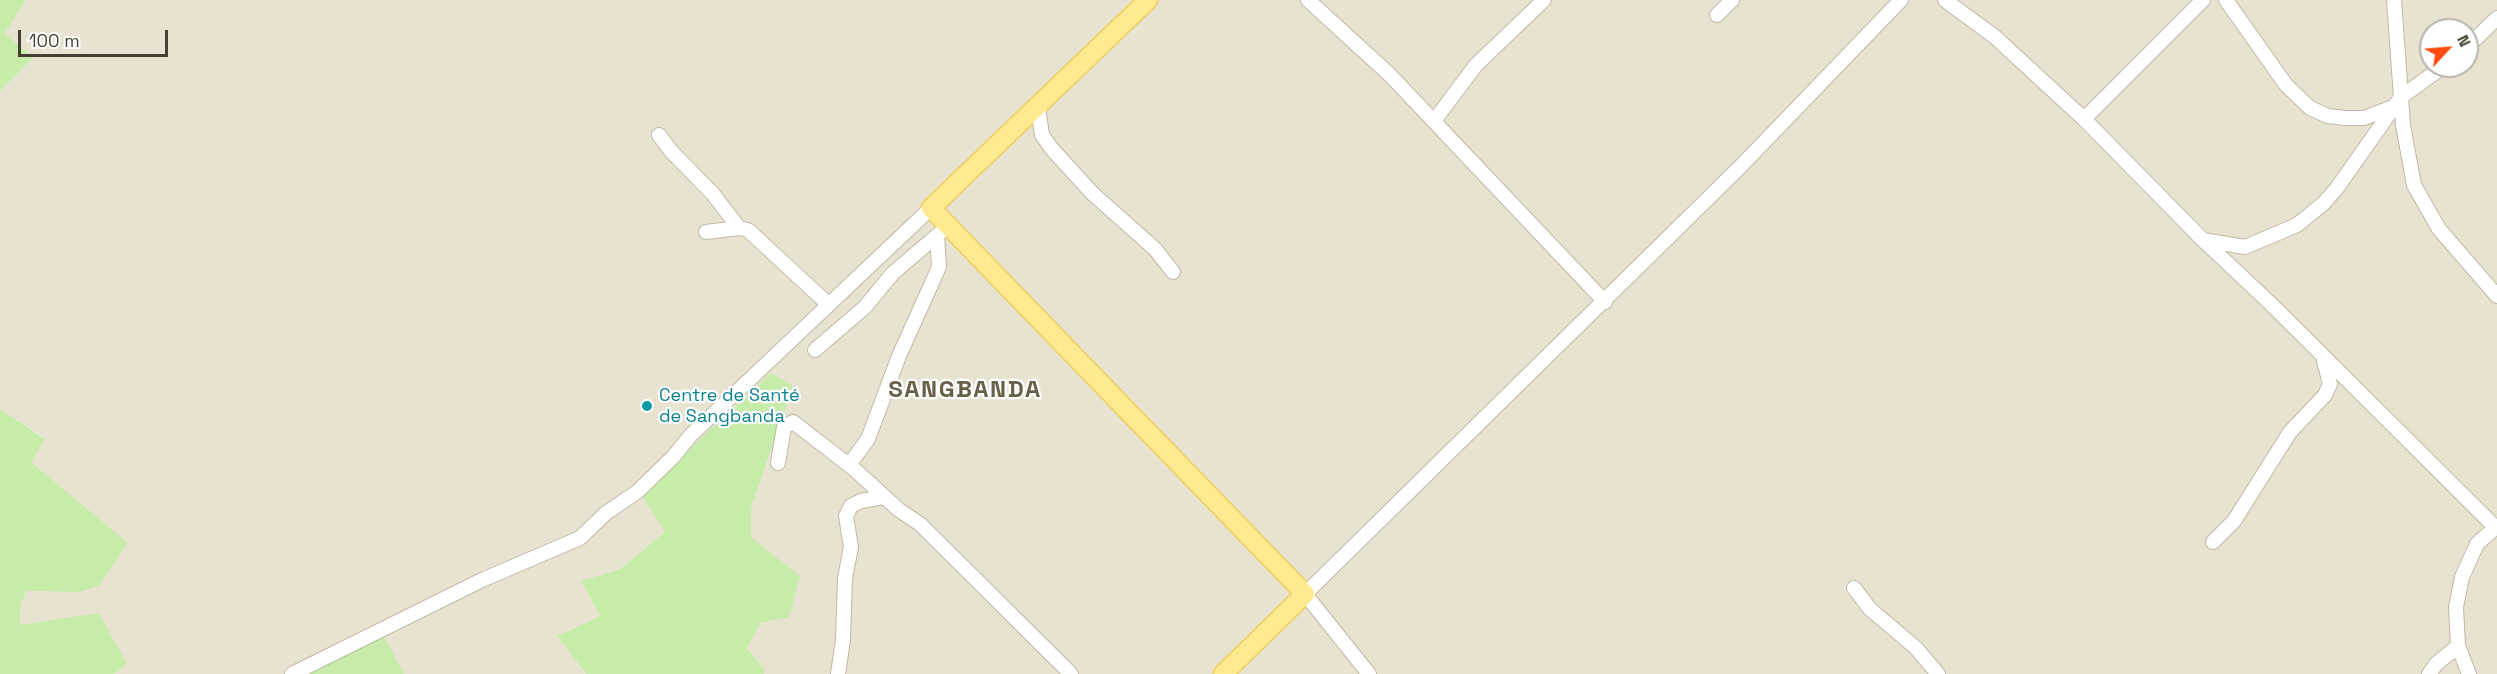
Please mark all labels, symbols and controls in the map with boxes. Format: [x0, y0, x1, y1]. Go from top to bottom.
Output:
scale bar [21, 18, 171, 56]
north arrow [2419, 18, 2479, 78]
text: 100 m [29, 29, 80, 52]
text: N [2452, 31, 2476, 50]
district label: SANGBANDA [888, 376, 1042, 404]
place label: Centre de Santé de Sangbanda [659, 385, 800, 428]
marker: Centre de Santé de Sangbanda [640, 399, 654, 413]

